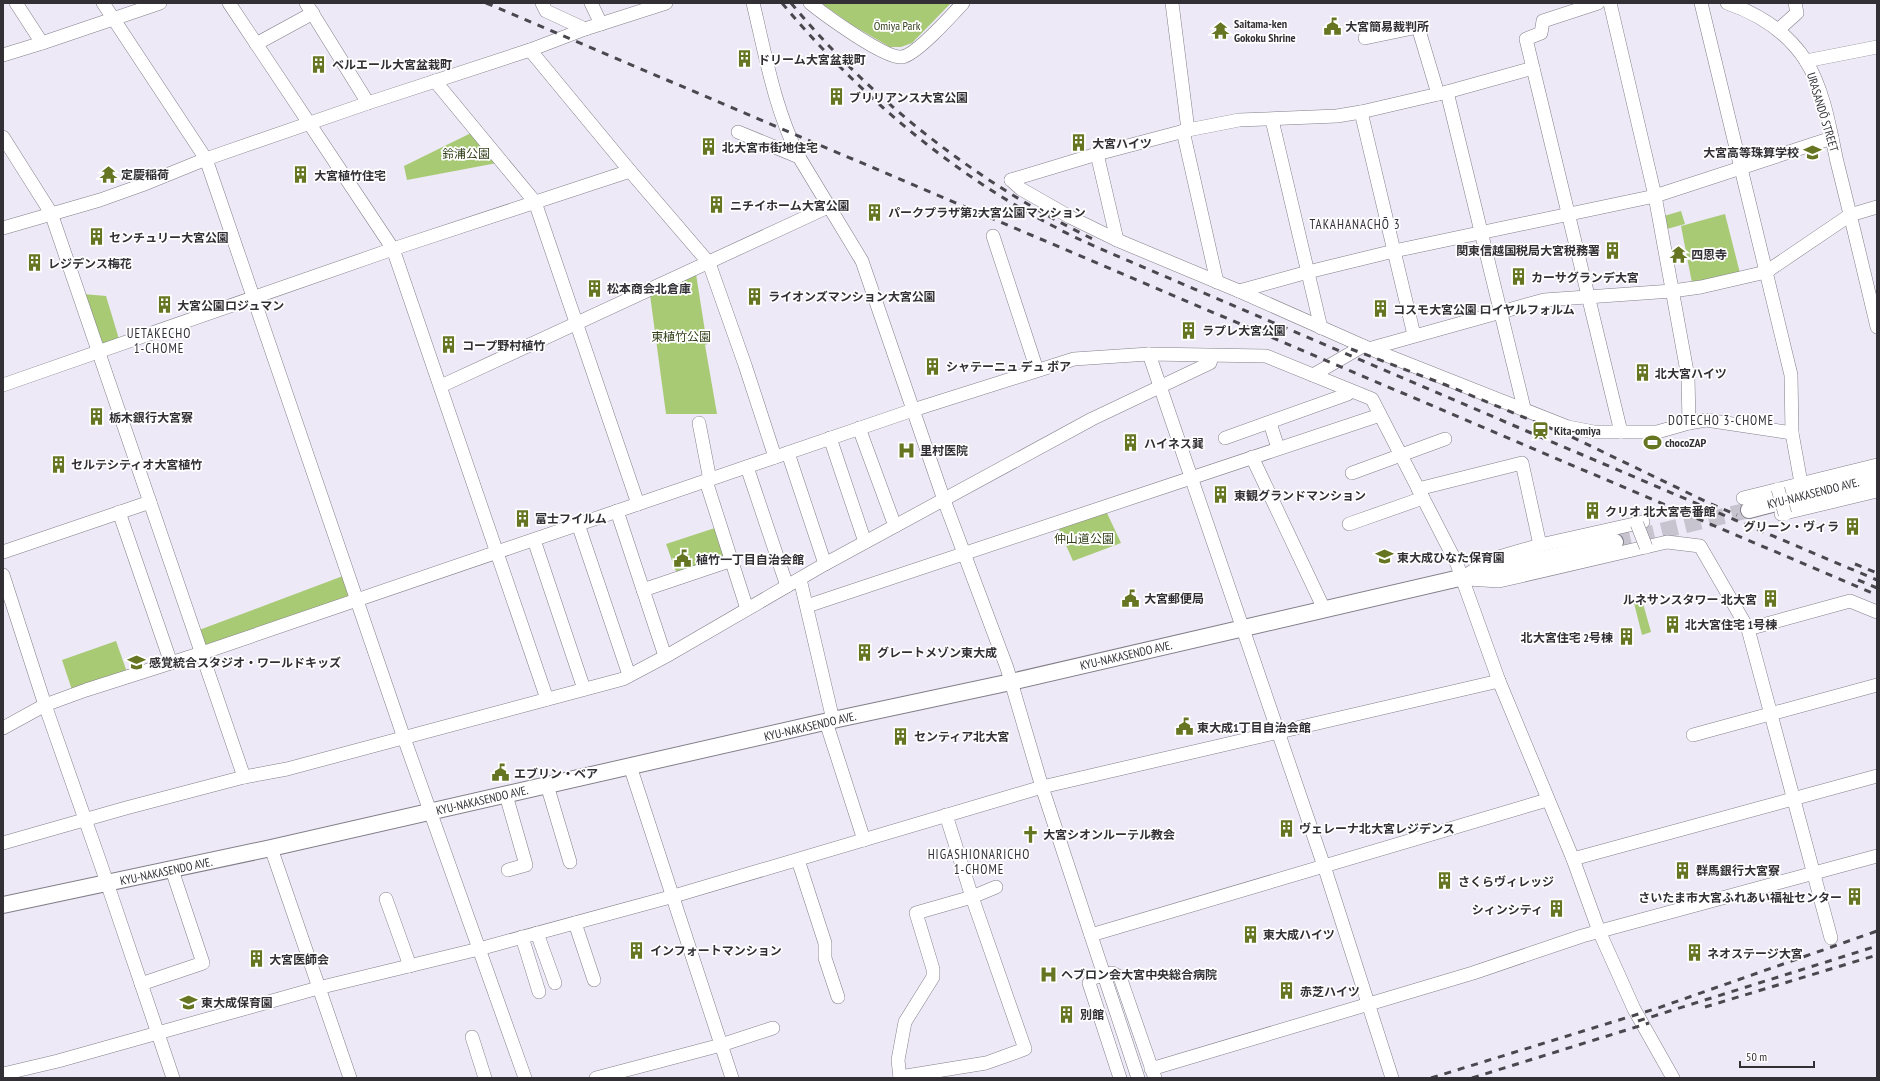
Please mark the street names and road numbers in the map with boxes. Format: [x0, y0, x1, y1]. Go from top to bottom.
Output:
street label: URASANDŌ STREET [1804, 71, 1842, 154]
street label: KYU-NAKASENDO AVE. [1765, 474, 1861, 512]
street label: KYU-NAKASENDO AVE. [1078, 637, 1174, 673]
street label: KYU-NAKASENDO AVE. [762, 708, 858, 744]
street label: KYU-NAKASENDO AVE. [434, 782, 530, 818]
street label: KYU-NAKASENDO AVE. [118, 854, 214, 888]

